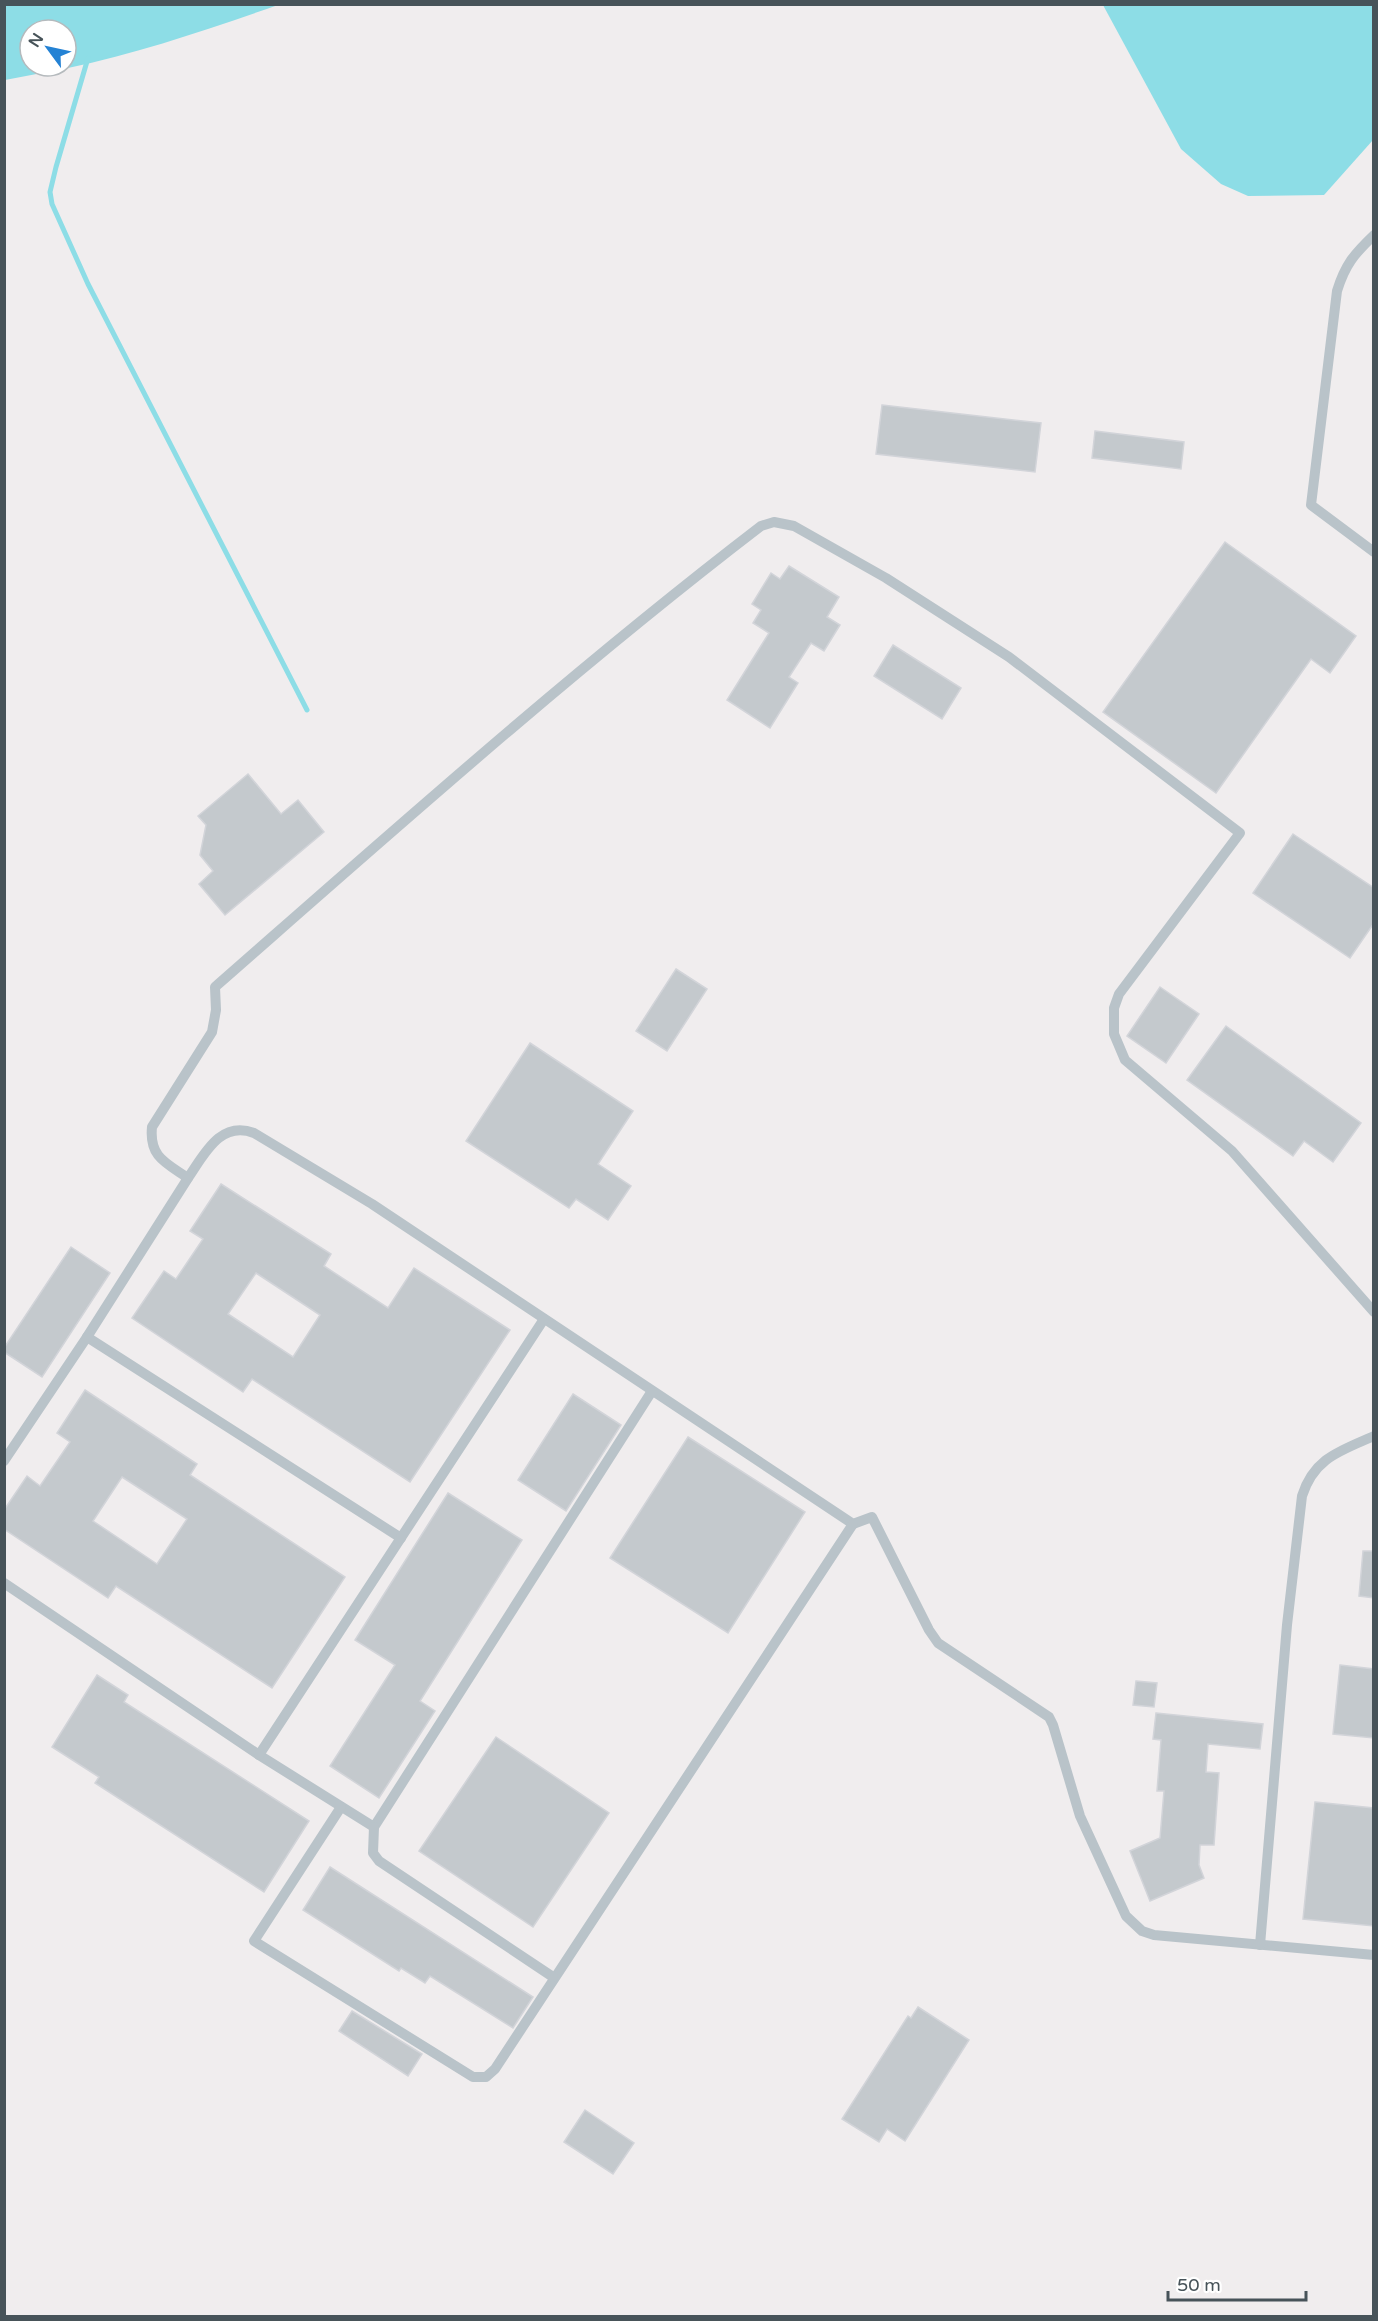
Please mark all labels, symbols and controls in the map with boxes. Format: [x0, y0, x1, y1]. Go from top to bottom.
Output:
north arrow [18, 18, 78, 78]
text: N [24, 30, 48, 51]
scale bar [1168, 2264, 1306, 2302]
text: 50 m [1177, 2274, 1221, 2296]

